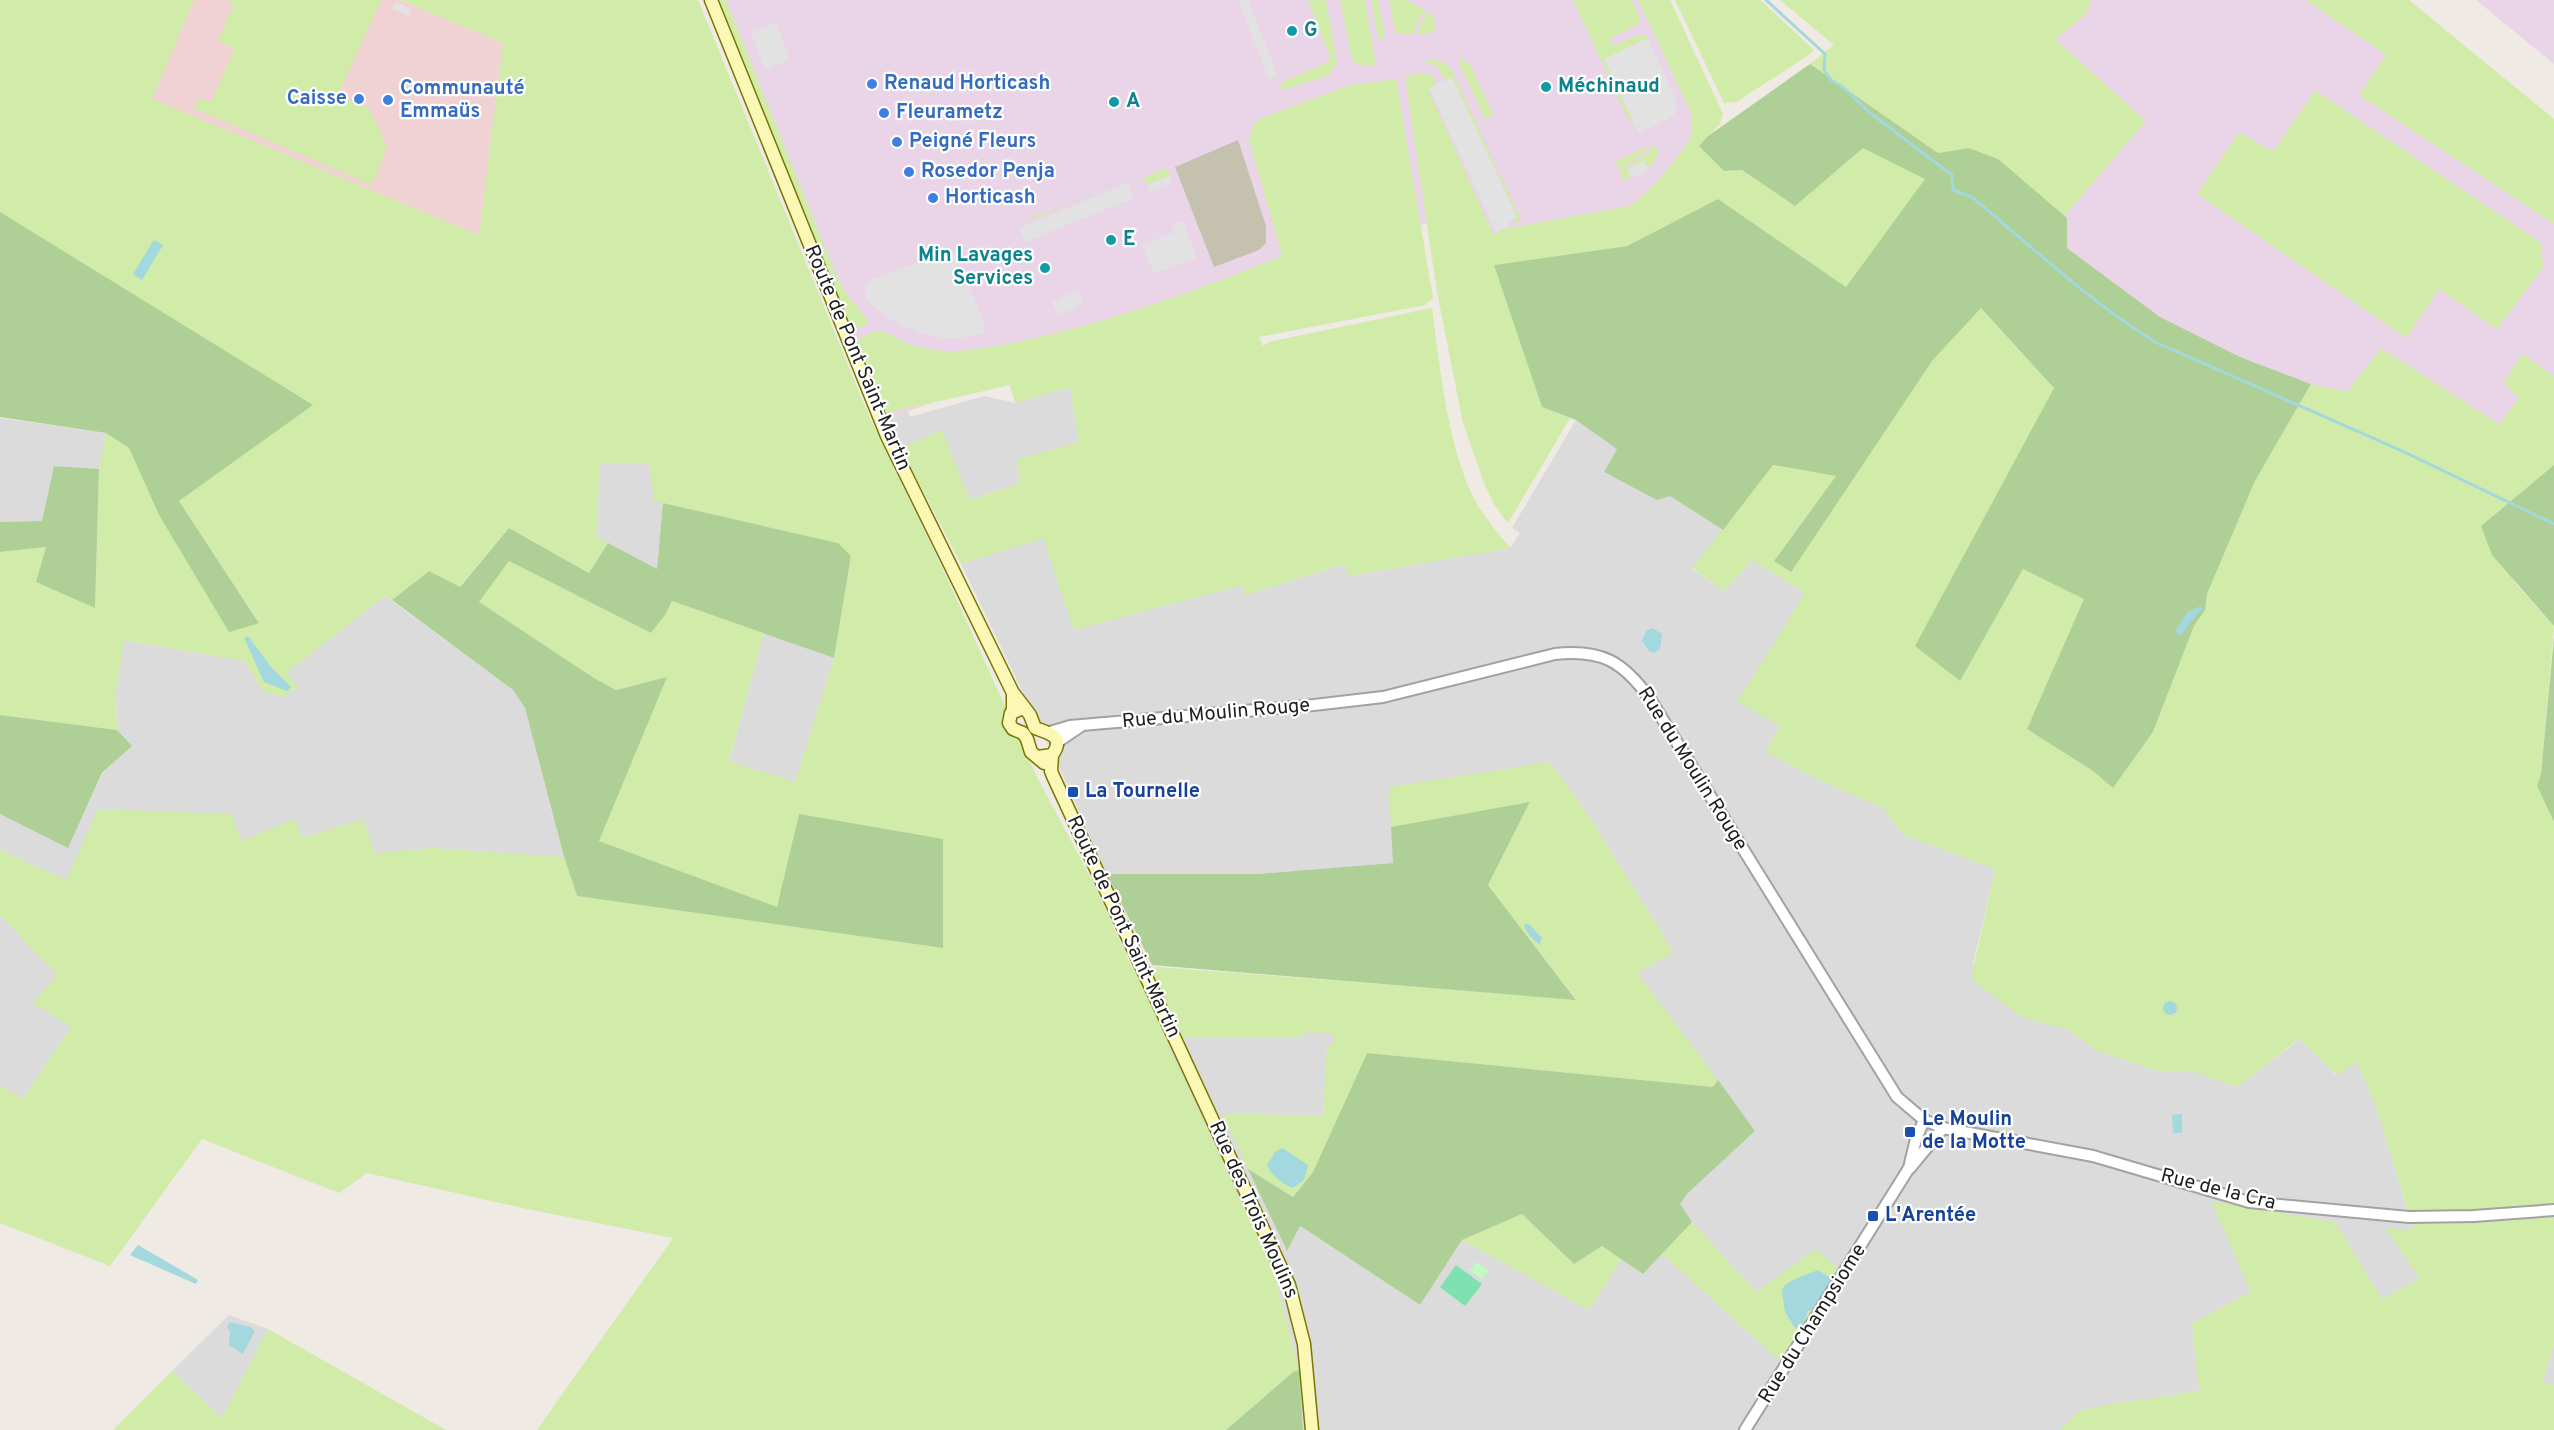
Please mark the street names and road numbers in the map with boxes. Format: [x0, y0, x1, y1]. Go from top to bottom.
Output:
street label: Route de Pont Saint-Martin [798, 241, 916, 475]
street label: Rue du Moulin Rouge [1631, 682, 1753, 856]
street label: Rue du Moulin Rouge [1121, 693, 1311, 735]
street label: Route de Pont Saint-Martin [1060, 812, 1186, 1042]
street label: Rue des Trois Moulins [1202, 1117, 1304, 1303]
street label: Rue de la Cra [2158, 1163, 2278, 1217]
street label: Rue du Champsiome [1753, 1239, 1873, 1409]

